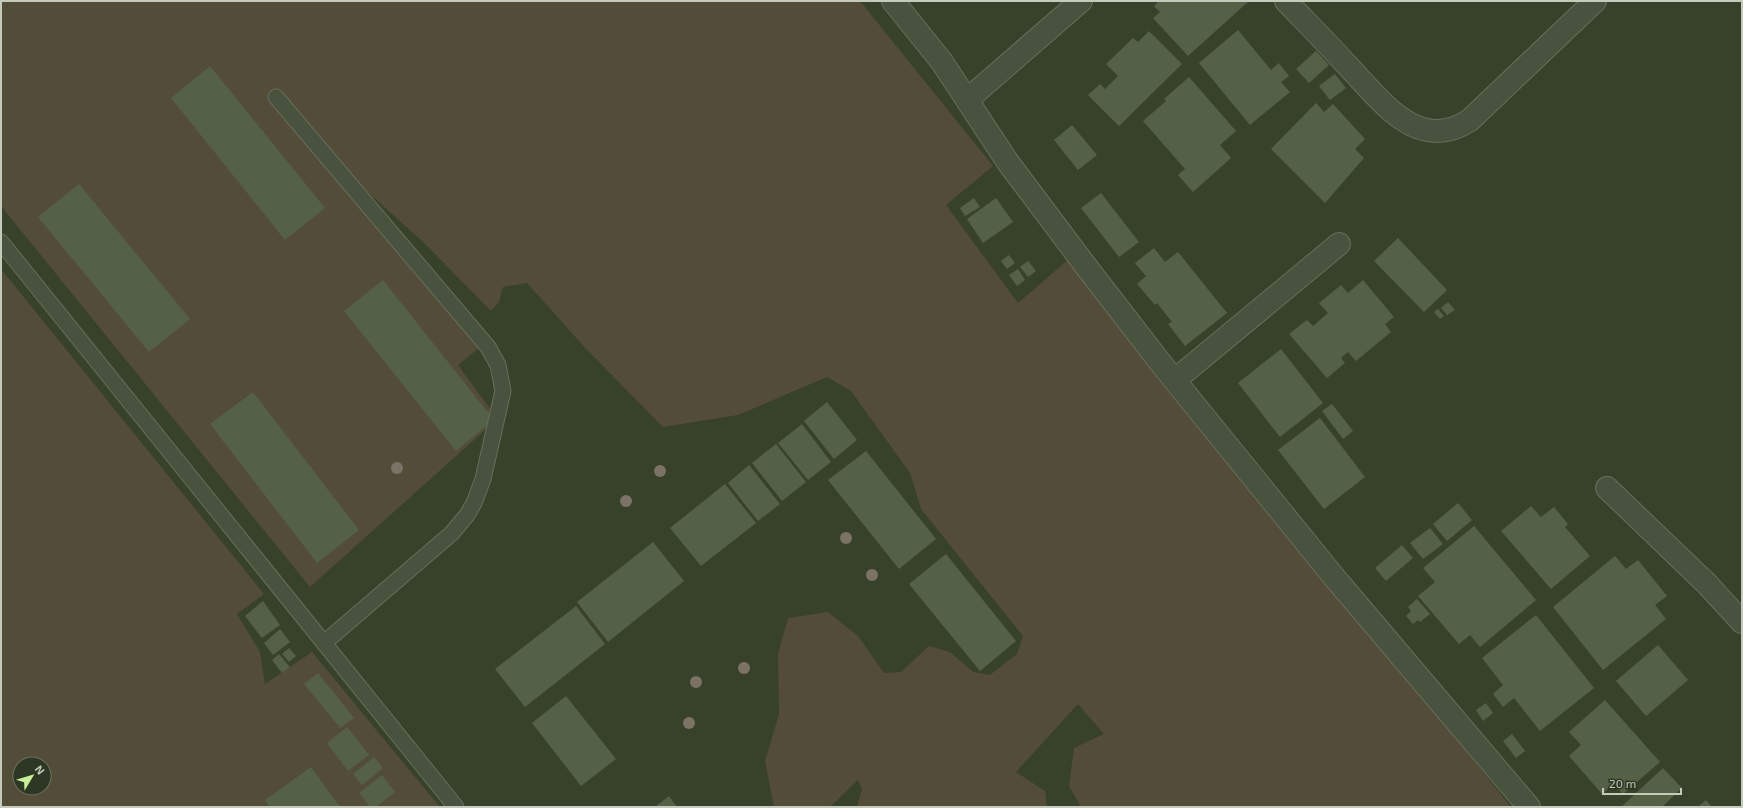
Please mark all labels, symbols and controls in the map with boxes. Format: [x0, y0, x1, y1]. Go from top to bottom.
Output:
north arrow [12, 756, 52, 796]
text: N [33, 762, 48, 777]
scale bar [1603, 770, 1681, 796]
text: 20 m [1609, 776, 1636, 790]

